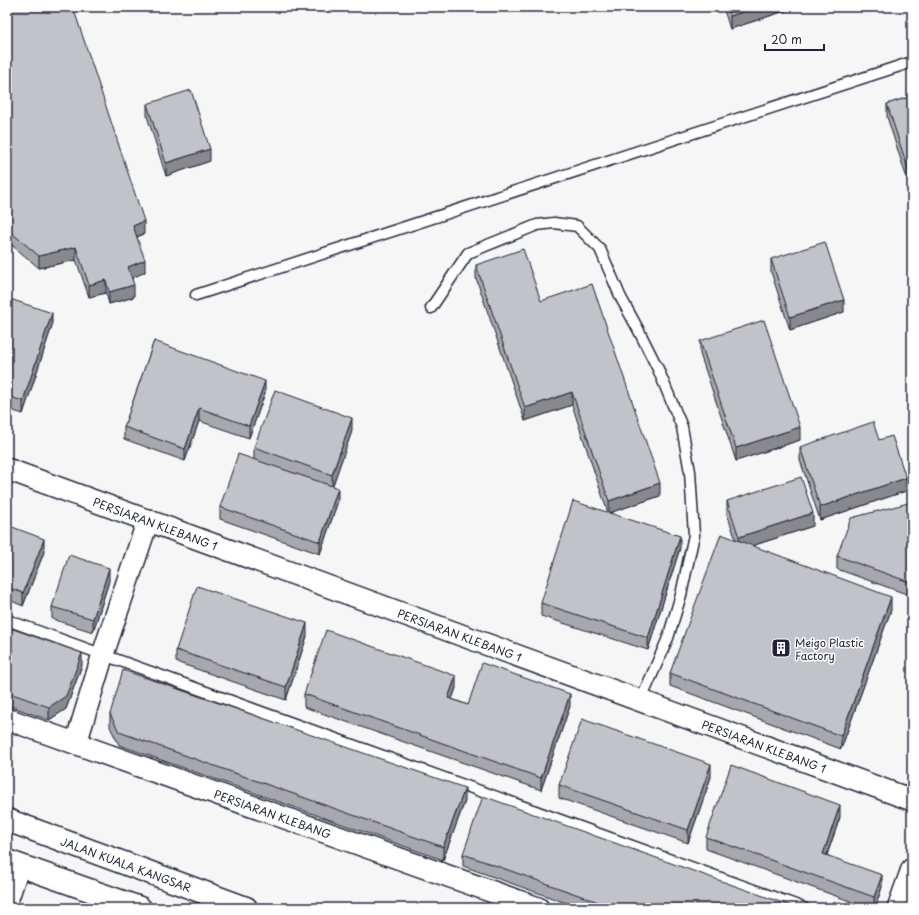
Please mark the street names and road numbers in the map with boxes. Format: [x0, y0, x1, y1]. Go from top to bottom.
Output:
street label: PERSIARAN KLEBANG 1 [91, 493, 220, 554]
street label: PERSIARAN KLEBANG 1 [395, 604, 524, 665]
street label: PERSIARAN KLEBANG 1 [699, 715, 829, 776]
street label: PERSIARAN KLEBANG [212, 785, 334, 842]
street label: JALAN KUALA KANGSAR [58, 832, 194, 896]

